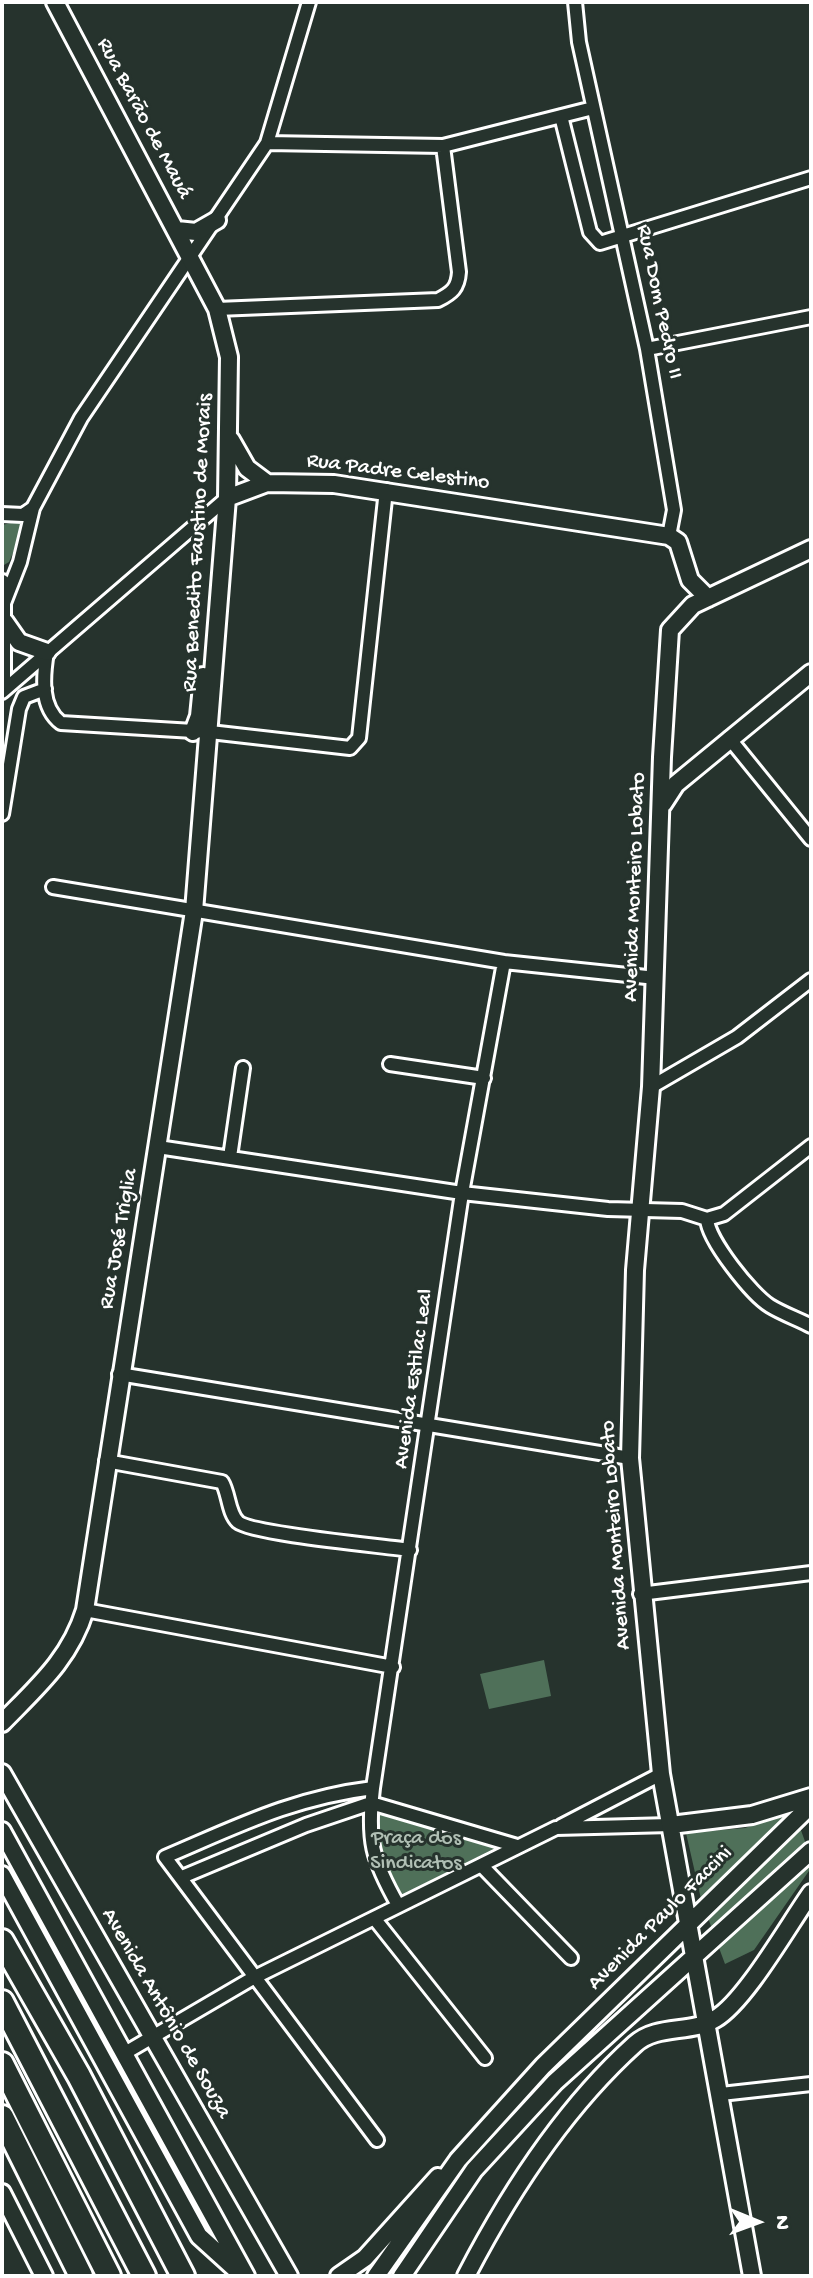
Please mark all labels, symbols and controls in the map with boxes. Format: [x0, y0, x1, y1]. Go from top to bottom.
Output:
street label: Rua Barão de Mauá [89, 34, 197, 204]
street label: Rua Dom Pedro II [629, 222, 687, 382]
street label: Rua Benedito Faustino de Morais [178, 393, 220, 693]
street label: Rua Padre Celestino [305, 449, 491, 497]
street label: Avenida Monteiro Lobato [619, 772, 653, 1002]
street label: Rua José Triglia [95, 1167, 145, 1311]
street label: Avenida Estilac Leal [389, 1287, 441, 1471]
street label: Avenida Monteiro Lobato [596, 1419, 638, 1651]
park label: Praça dos Sindicatos [370, 1827, 462, 1878]
street label: Avenida Paulo Faccini [583, 1841, 739, 1997]
street label: Avenida Antônio de Souza [94, 1904, 236, 2124]
north arrow [717, 2182, 797, 2262]
text: N [768, 2215, 794, 2230]

